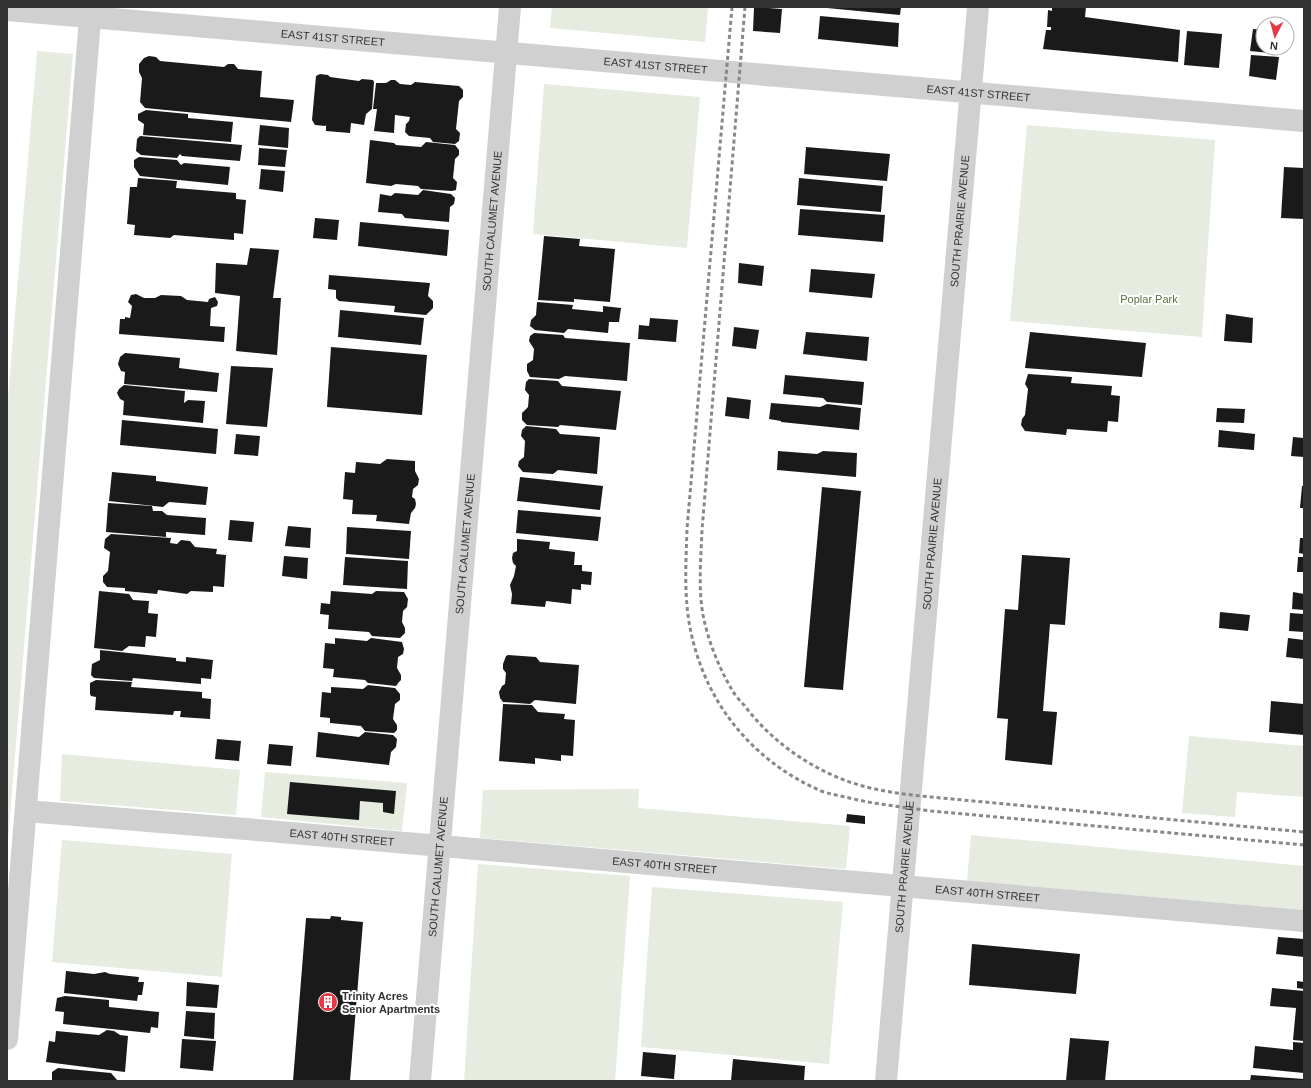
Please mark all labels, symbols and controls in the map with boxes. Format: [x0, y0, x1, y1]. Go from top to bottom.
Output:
north arrow [1255, 16, 1295, 56]
street label: EAST 41ST STREET [280, 27, 386, 48]
text: N [1269, 40, 1279, 52]
street label: EAST 41ST STREET [603, 55, 708, 76]
street label: EAST 41ST STREET [926, 83, 1031, 104]
street label: SOUTH CALUMET AVENUE [480, 150, 504, 292]
street label: SOUTH PRAIRIE AVENUE [948, 155, 971, 288]
park label: Poplar Park [1120, 293, 1178, 305]
street label: SOUTH CALUMET AVENUE [453, 473, 477, 615]
street label: SOUTH PRAIRIE AVENUE [920, 477, 944, 611]
street label: SOUTH CALUMET AVENUE [426, 796, 450, 937]
street label: SOUTH PRAIRIE AVENUE [893, 800, 916, 933]
street label: EAST 40TH STREET [289, 827, 395, 848]
street label: EAST 40TH STREET [612, 855, 718, 876]
street label: EAST 40TH STREET [935, 883, 1041, 904]
place label: Trinity Acres Senior Apartments [342, 990, 440, 1015]
building icon: Trinity Acres Senior Apartments [317, 991, 339, 1013]

